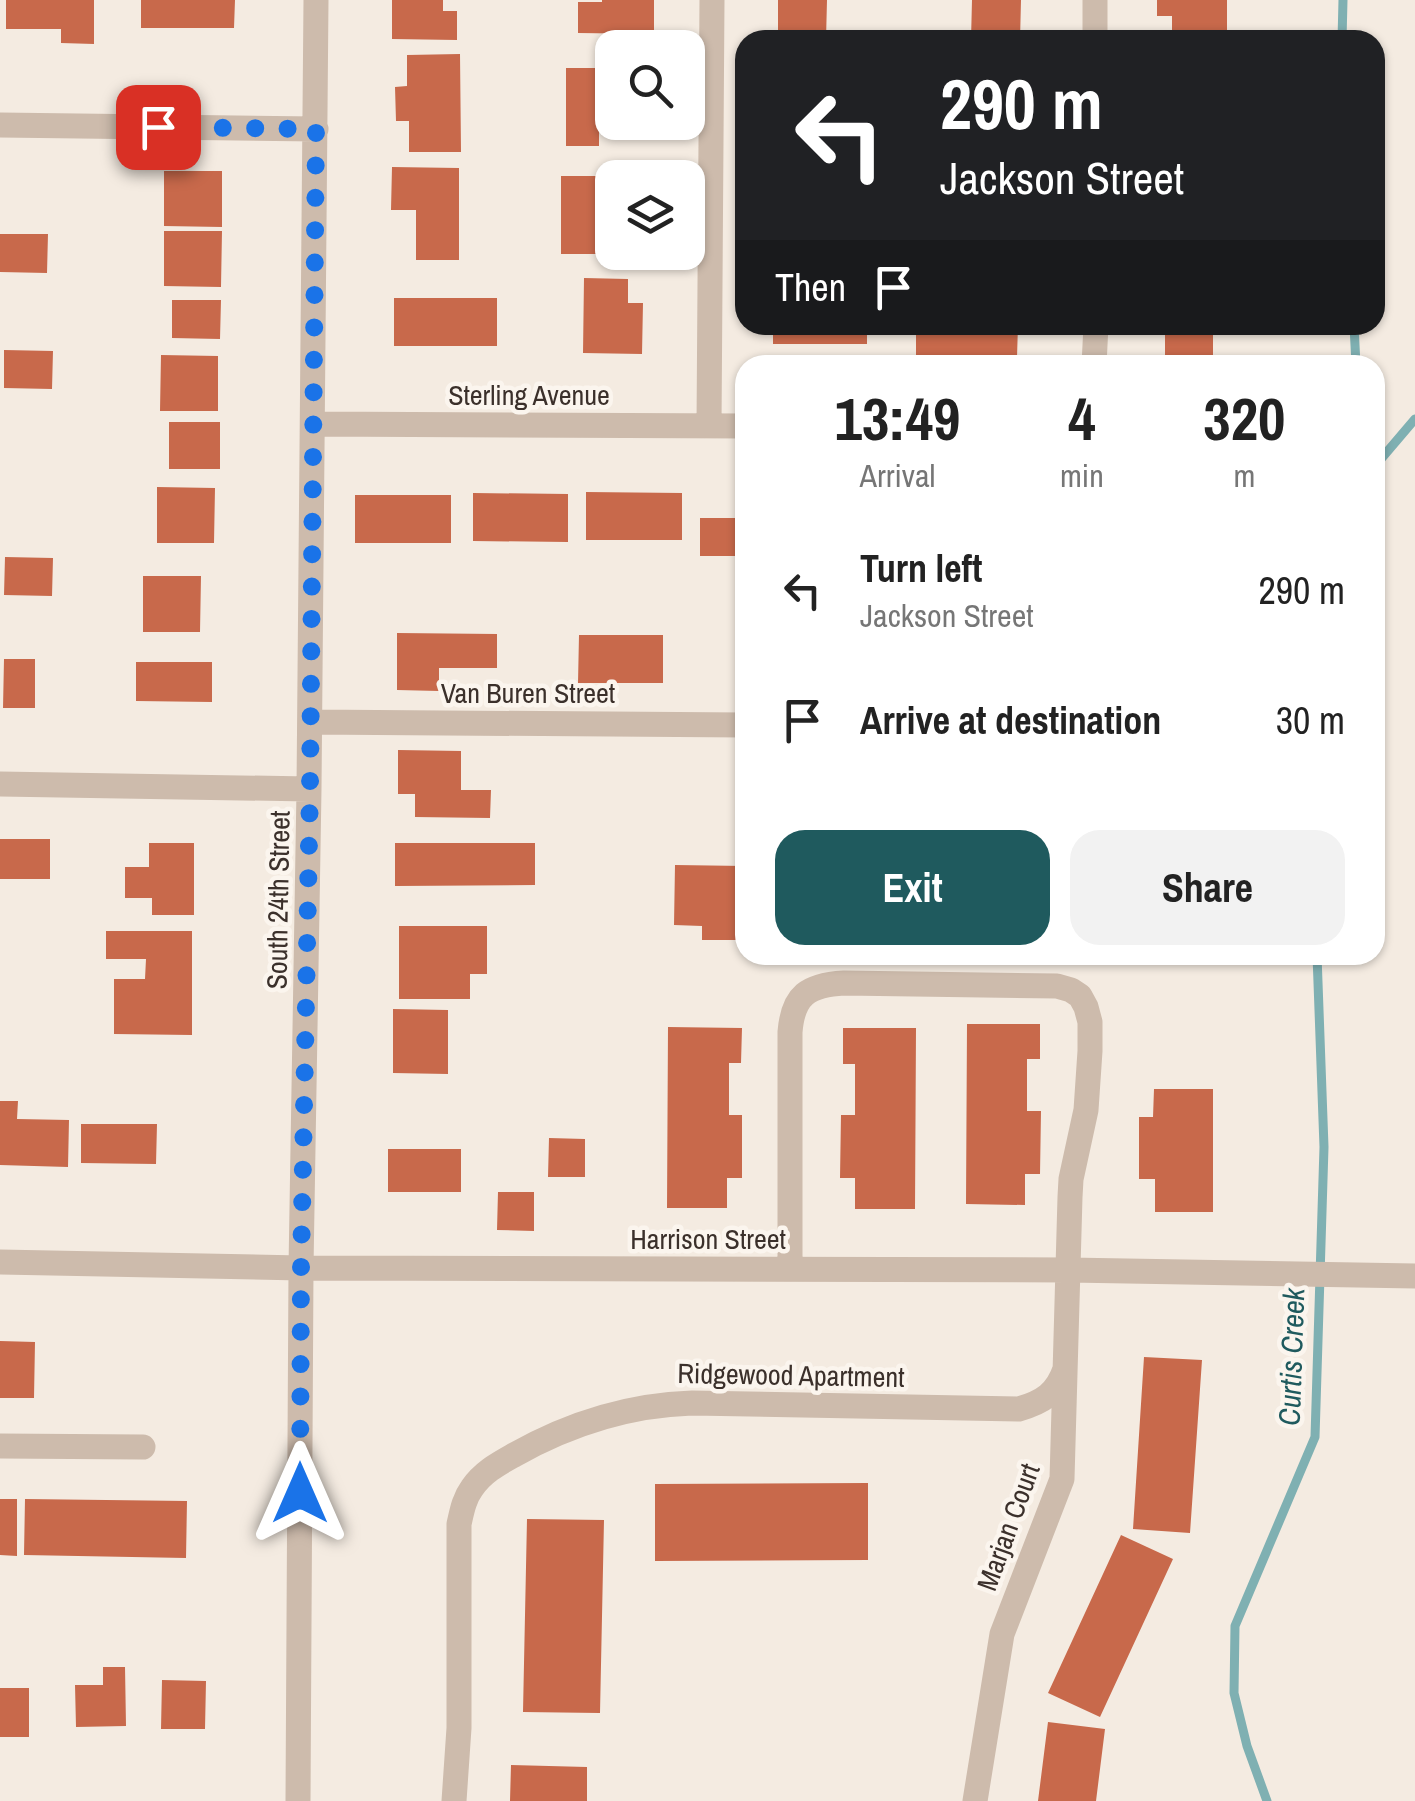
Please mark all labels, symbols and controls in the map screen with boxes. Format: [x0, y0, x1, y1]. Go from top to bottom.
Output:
map controls [595, 30, 705, 270]
button: search [595, 30, 705, 140]
text: 290 m [940, 57, 1103, 151]
icon: left [775, 70, 905, 200]
pin [116, 85, 201, 170]
icon: arrive [131, 100, 186, 155]
text: Jackson Street [940, 147, 1184, 208]
button: layers [595, 160, 705, 270]
icon: arrive [866, 260, 921, 315]
text: Then [775, 262, 846, 313]
street label: Sterling Avenue [448, 376, 610, 414]
text: 13:49 [835, 378, 960, 459]
text: 4 [1068, 378, 1096, 459]
text: 320 [1203, 378, 1285, 459]
text: Arrival [860, 454, 935, 497]
text: min [1060, 454, 1104, 497]
text: m [1233, 454, 1255, 497]
text: Turn left [860, 543, 982, 594]
icon: left [775, 563, 830, 618]
text: 290 m [1258, 565, 1345, 616]
text: Jackson Street [860, 594, 1034, 637]
street label: Van Buren Street [441, 674, 615, 712]
icon: arrive [775, 693, 830, 748]
text: Arrive at destination [860, 695, 1161, 746]
text: 30 m [1276, 695, 1345, 746]
street label: South 24th Street [257, 810, 299, 990]
button: Exit [775, 830, 1050, 945]
button: Share [1070, 830, 1345, 945]
street label: Harrison Street [630, 1220, 786, 1258]
water label: Curtis Creek [1269, 1286, 1313, 1427]
street label: Ridgewood Apartment [677, 1354, 905, 1396]
position arrow [248, 1441, 352, 1545]
street label: Marjan Court [967, 1458, 1049, 1596]

